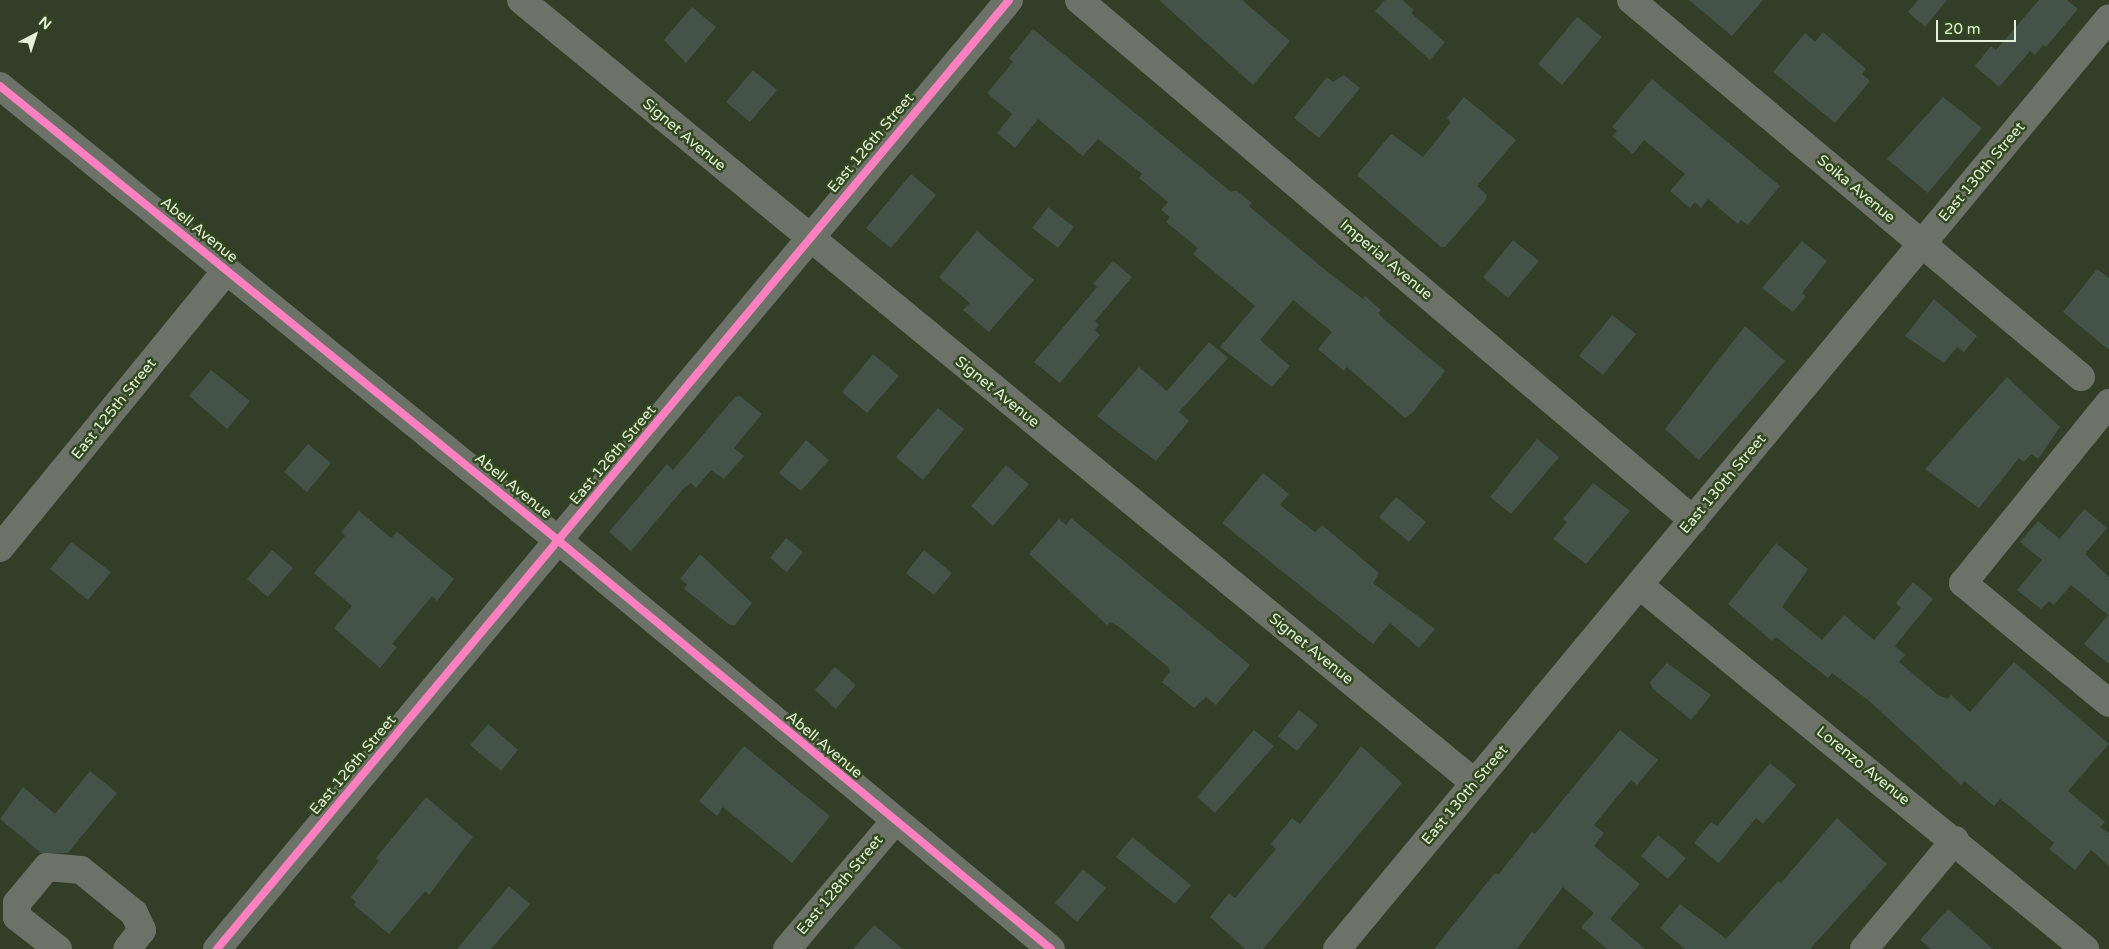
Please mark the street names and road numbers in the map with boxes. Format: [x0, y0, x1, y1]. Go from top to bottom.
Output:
street label: East 126th Street [824, 90, 918, 196]
street label: Signet Avenue [639, 95, 729, 175]
street label: East 130th Street [1935, 119, 2029, 225]
street label: Soika Avenue [1813, 151, 1899, 227]
street label: Abell Avenue [157, 193, 241, 267]
street label: Imperial Avenue [1336, 216, 1436, 304]
street label: Signet Avenue [951, 353, 1043, 431]
street label: East 125th Street [68, 355, 160, 463]
street label: East 126th Street [566, 402, 660, 508]
street label: East 130th Street [1676, 431, 1770, 537]
street label: Abell Avenue [471, 449, 555, 523]
street label: Signet Avenue [1265, 610, 1357, 688]
street label: Abell Avenue [782, 708, 866, 782]
street label: East 126th Street [306, 712, 400, 818]
street label: Lorenzo Avenue [1813, 723, 1913, 809]
street label: East 130th Street [1418, 742, 1512, 848]
street label: East 128th Street [793, 832, 887, 938]

